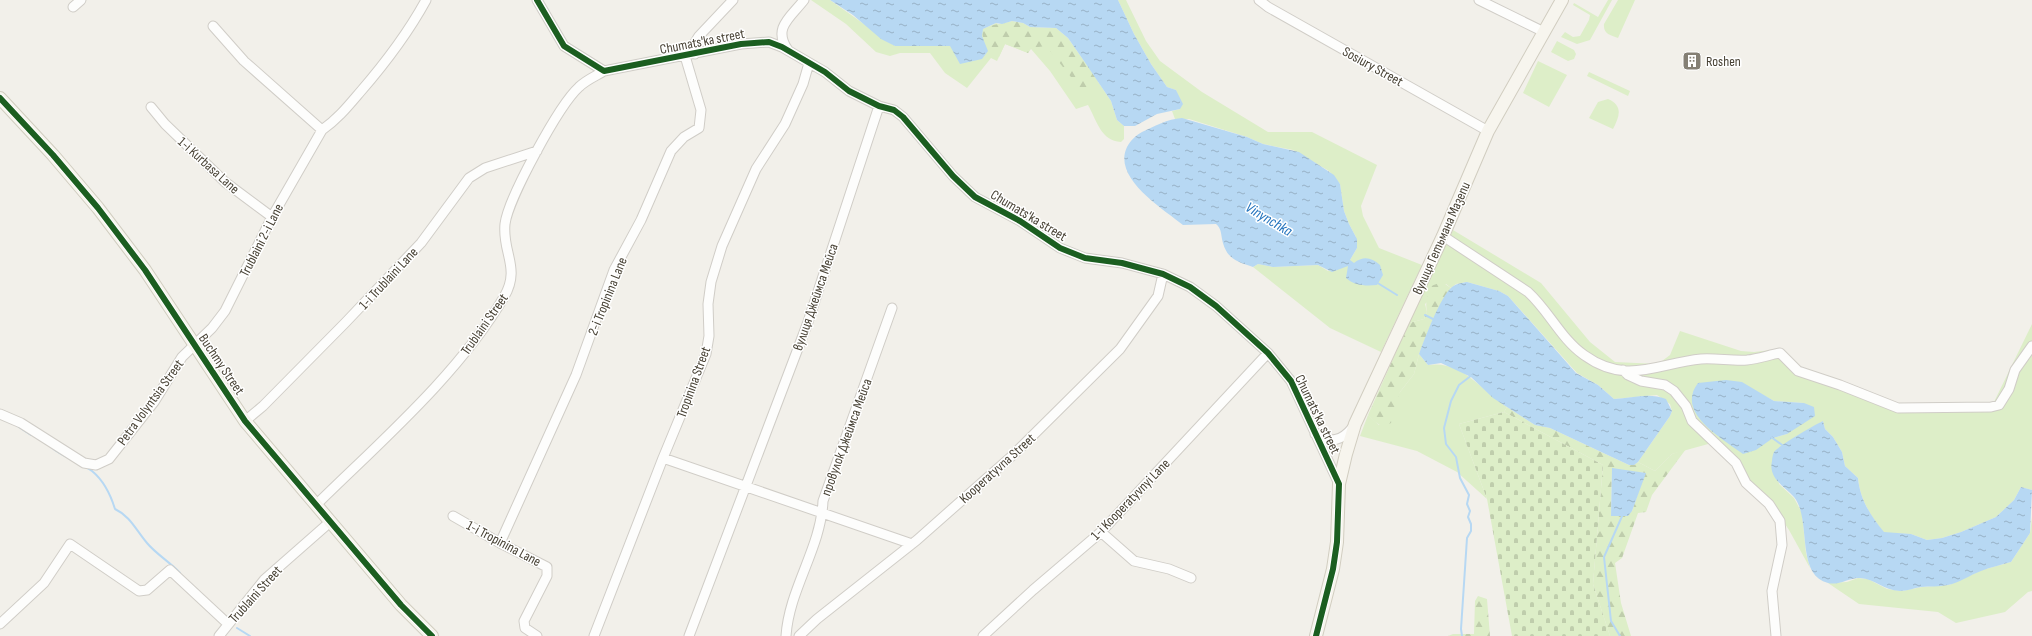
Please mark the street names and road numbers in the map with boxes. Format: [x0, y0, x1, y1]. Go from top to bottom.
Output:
street label: Chumats'ka street [658, 25, 746, 58]
street label: Sosiury Street [1340, 43, 1406, 90]
street label: 1-i Kurbasa Lane [174, 133, 243, 197]
street label: вулиця Гетьмана Мазепи [1409, 179, 1474, 297]
street label: Chumats'ka street [988, 186, 1070, 245]
street label: Trublaini 2-i Lane [236, 201, 287, 280]
street label: вулиця Джеймса Мейса [789, 242, 842, 353]
street label: 1-i Trublaini Lane [355, 244, 421, 313]
street label: 2-i Tropinina Lane [584, 255, 631, 338]
street label: Trublaini Street [457, 290, 512, 358]
street label: Buchmy Street [195, 331, 248, 398]
street label: Tropinina Street [673, 344, 714, 420]
street label: Petra Volyntsia Street [114, 356, 187, 449]
street label: Chumats'ka street [1291, 372, 1344, 457]
street label: провулок Джеймса Мейса [817, 376, 876, 498]
street label: Kooperatyvna Street [956, 430, 1039, 507]
street label: 1-i Kooperatyvnyi Lane [1087, 455, 1174, 544]
street label: 1-i Tropinina Lane [464, 517, 544, 570]
street label: Trublaini Street [225, 562, 286, 627]

